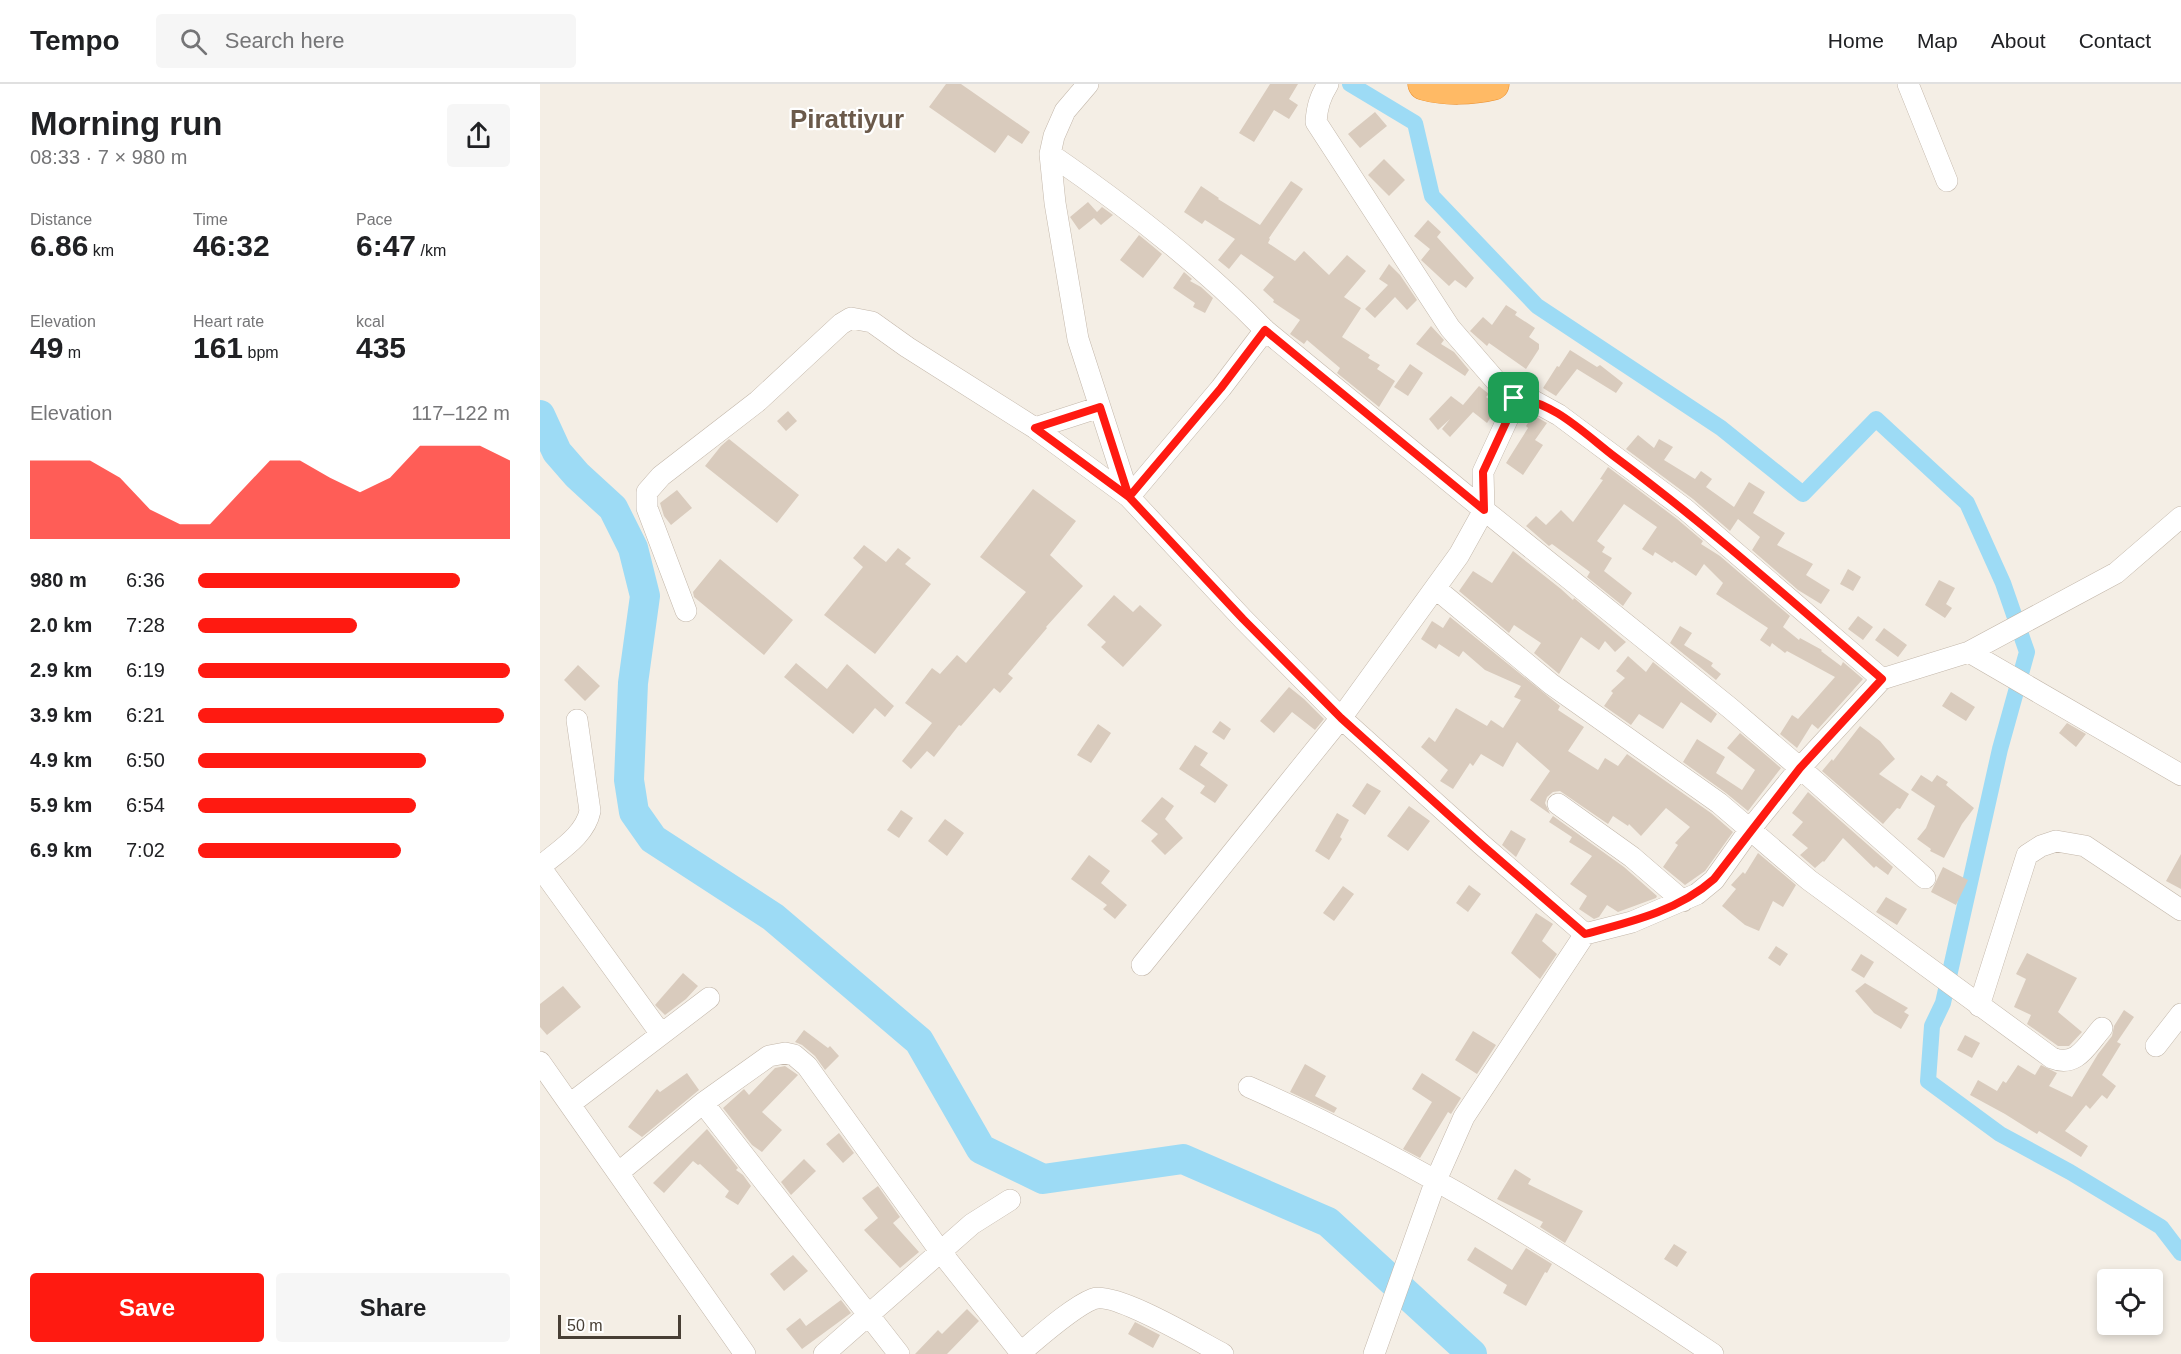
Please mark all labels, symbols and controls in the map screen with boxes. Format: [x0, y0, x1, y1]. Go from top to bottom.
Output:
search box [156, 14, 576, 68]
text: Tempo [30, 25, 120, 56]
icon: search [177, 25, 210, 58]
text: Search here [225, 28, 345, 53]
text: Home [1828, 29, 1884, 52]
text: Map [1917, 29, 1958, 52]
text: About [1991, 29, 2046, 52]
text: Contact [2079, 29, 2151, 52]
button: share [447, 104, 510, 167]
district label: Pirattiyur [790, 104, 904, 134]
text: Morning run [30, 105, 222, 142]
text: 08:33 · 7 × 980 m [30, 146, 187, 168]
text: Distance [30, 211, 92, 228]
text: Time [193, 211, 228, 228]
text: Pace [356, 211, 392, 228]
text: 6.86 [30, 229, 88, 262]
text: 46:32 [193, 229, 270, 262]
text: 6:47 [356, 229, 416, 262]
text: km [88, 242, 114, 259]
text: /km [416, 242, 446, 259]
text: Elevation [30, 313, 96, 330]
text: Heart rate [193, 313, 264, 330]
text: kcal [356, 313, 384, 330]
text: 49 [30, 331, 63, 364]
text: 161 [193, 331, 243, 364]
text: 435 [356, 331, 406, 364]
text: m [63, 344, 81, 361]
text: bpm [243, 344, 279, 361]
pin [1488, 372, 1539, 423]
icon: arrive [1497, 381, 1530, 414]
text: Elevation [30, 402, 112, 424]
text: 117–122 m [411, 402, 510, 424]
text: 980 m [30, 569, 87, 591]
text: 6:36 [126, 569, 165, 591]
text: 2.0 km [30, 614, 92, 636]
text: 7:28 [126, 614, 165, 636]
text: 2.9 km [30, 659, 92, 681]
text: 6:19 [126, 659, 165, 681]
text: 3.9 km [30, 704, 92, 726]
text: 6:21 [126, 704, 165, 726]
text: 4.9 km [30, 749, 92, 771]
text: 6:50 [126, 749, 165, 771]
text: 5.9 km [30, 794, 92, 816]
text: 6:54 [126, 794, 165, 816]
text: 6.9 km [30, 839, 92, 861]
text: 7:02 [126, 839, 165, 861]
map controls [2097, 1269, 2163, 1335]
button: locate [2097, 1269, 2163, 1335]
button: Save [30, 1273, 264, 1342]
button: Share [276, 1273, 510, 1342]
scale bar [558, 1312, 681, 1340]
text: 50 m [567, 1317, 603, 1334]

